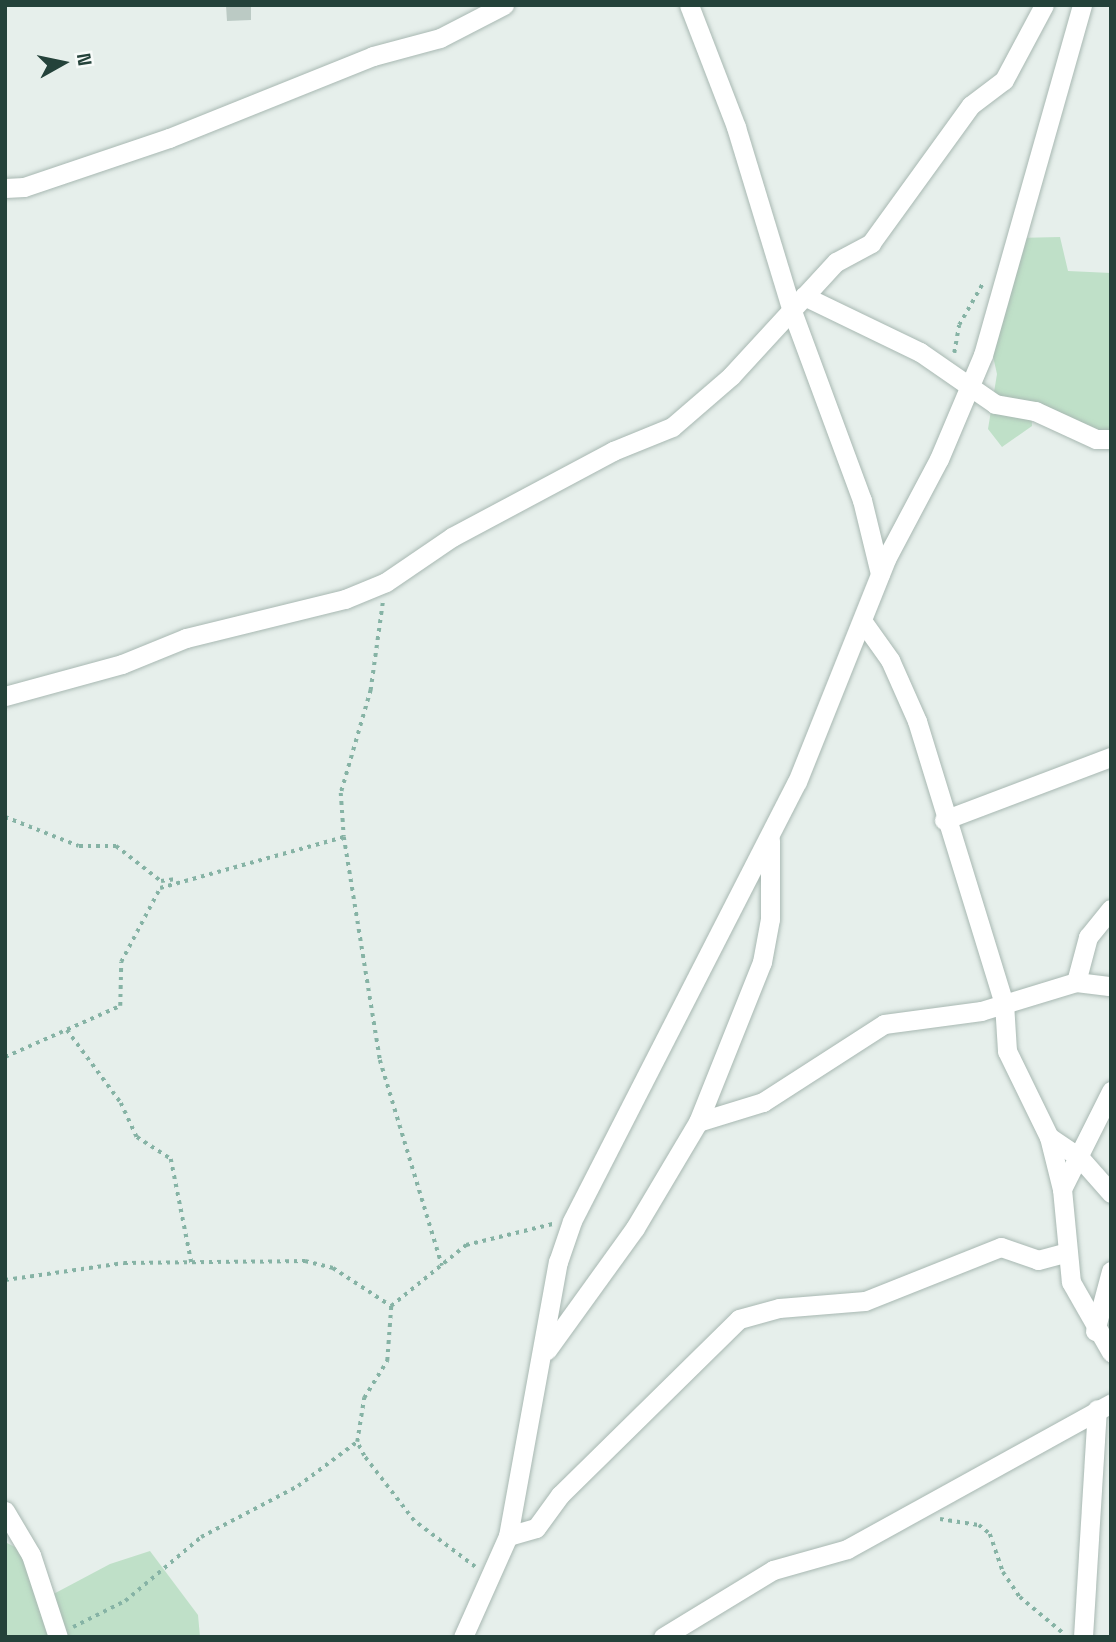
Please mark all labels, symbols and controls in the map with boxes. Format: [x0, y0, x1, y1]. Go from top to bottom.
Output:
north arrow [28, 28, 98, 98]
text: N [71, 51, 98, 68]

